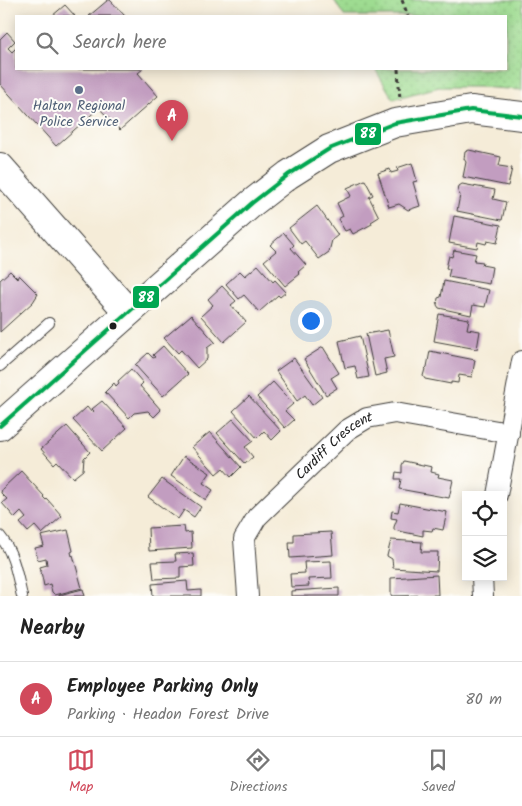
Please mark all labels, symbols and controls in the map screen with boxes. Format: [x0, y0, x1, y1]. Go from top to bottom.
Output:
search box [15, 15, 507, 70]
text: Search here [73, 28, 167, 58]
icon: search [33, 29, 61, 57]
marker: Halton Regional Police Service [73, 84, 85, 96]
place label: Halton Regional Police Service [33, 95, 126, 133]
pin: A [156, 100, 188, 141]
line badge: 88 [354, 122, 382, 146]
text: 88 [360, 123, 377, 145]
line badge: 88 [132, 285, 160, 309]
text: 88 [138, 287, 155, 309]
your location [298, 308, 324, 334]
unlabelled marker [108, 321, 118, 331]
street label: Cardiff Crescent [290, 406, 375, 485]
map controls [462, 491, 507, 581]
button: locate [462, 491, 507, 536]
button: layers [462, 536, 507, 581]
text: Nearby [20, 612, 85, 645]
text: Employee Parking Only [67, 672, 258, 702]
text: A [31, 687, 41, 712]
text: 80 m [465, 687, 502, 712]
text: Parking · Headon Forest Drive [67, 702, 269, 727]
tab: Map [67, 746, 95, 798]
tab: Directions [229, 746, 287, 798]
tab: Saved [422, 746, 455, 798]

